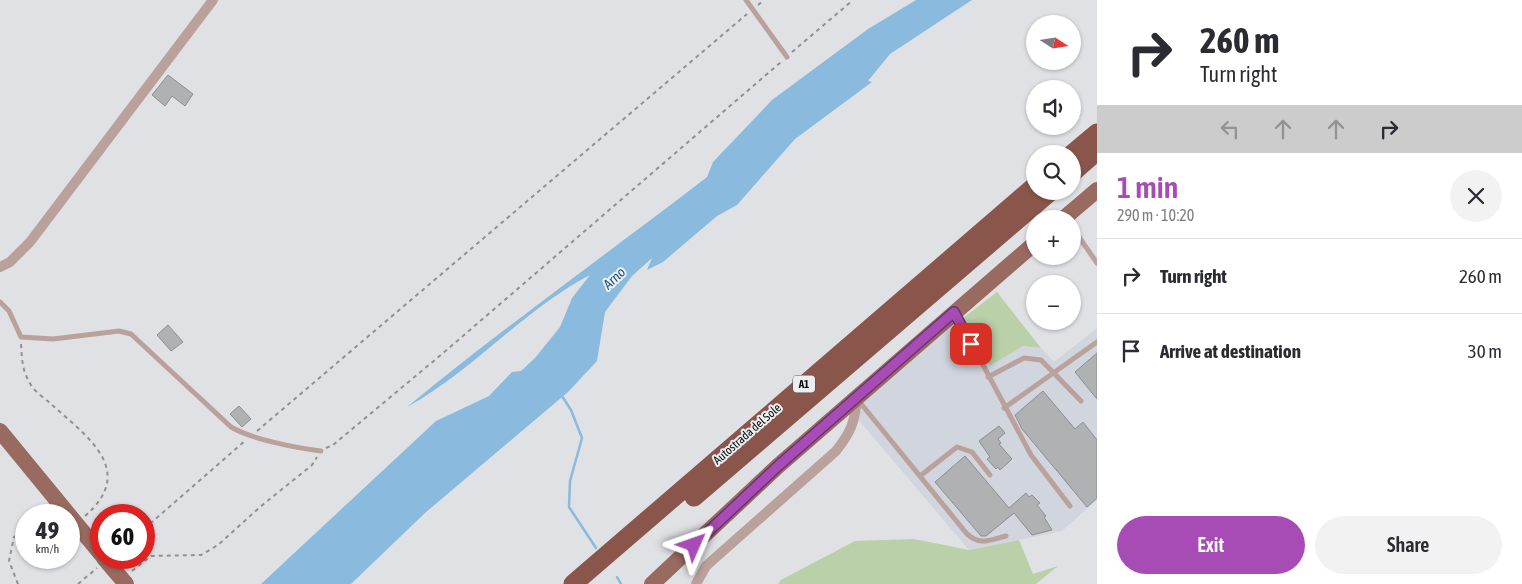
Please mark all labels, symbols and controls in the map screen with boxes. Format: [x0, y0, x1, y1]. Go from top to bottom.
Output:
north arrow [1026, 15, 1081, 70]
map controls [1026, 15, 1081, 330]
icon: right [1117, 20, 1182, 85]
text: 260 m [1200, 20, 1279, 60]
text: Turn right [1200, 61, 1277, 87]
button: sound [1026, 80, 1081, 135]
icon: left [1216, 115, 1244, 143]
icon: ahead [1269, 115, 1297, 143]
icon: ahead [1322, 115, 1350, 143]
icon: right [1375, 115, 1403, 143]
button: search [1026, 145, 1081, 200]
text: 1 min [1117, 170, 1178, 204]
button: close [1450, 170, 1502, 222]
text: 290 m · 10:20 [1117, 206, 1194, 224]
button: + [1026, 210, 1081, 265]
icon: right [1117, 262, 1145, 290]
water label: Arno [599, 264, 629, 293]
text: Turn right [1160, 265, 1227, 287]
text: 260 m [1459, 265, 1502, 287]
button: − [1026, 275, 1081, 330]
pin [950, 323, 992, 365]
icon: arrive [957, 330, 985, 358]
icon: arrive [1117, 337, 1145, 365]
text: Arrive at destination [1160, 340, 1301, 362]
text: 30 m [1468, 340, 1502, 362]
road number: A1 [793, 376, 815, 392]
street label: Autostrada del Sole [710, 401, 784, 467]
speed limit sign: 60 [90, 504, 155, 569]
text: 49 [36, 516, 59, 544]
button: Exit [1117, 516, 1305, 574]
button: Share [1315, 516, 1502, 574]
position arrow [667, 518, 719, 570]
text: km/h [36, 542, 59, 556]

